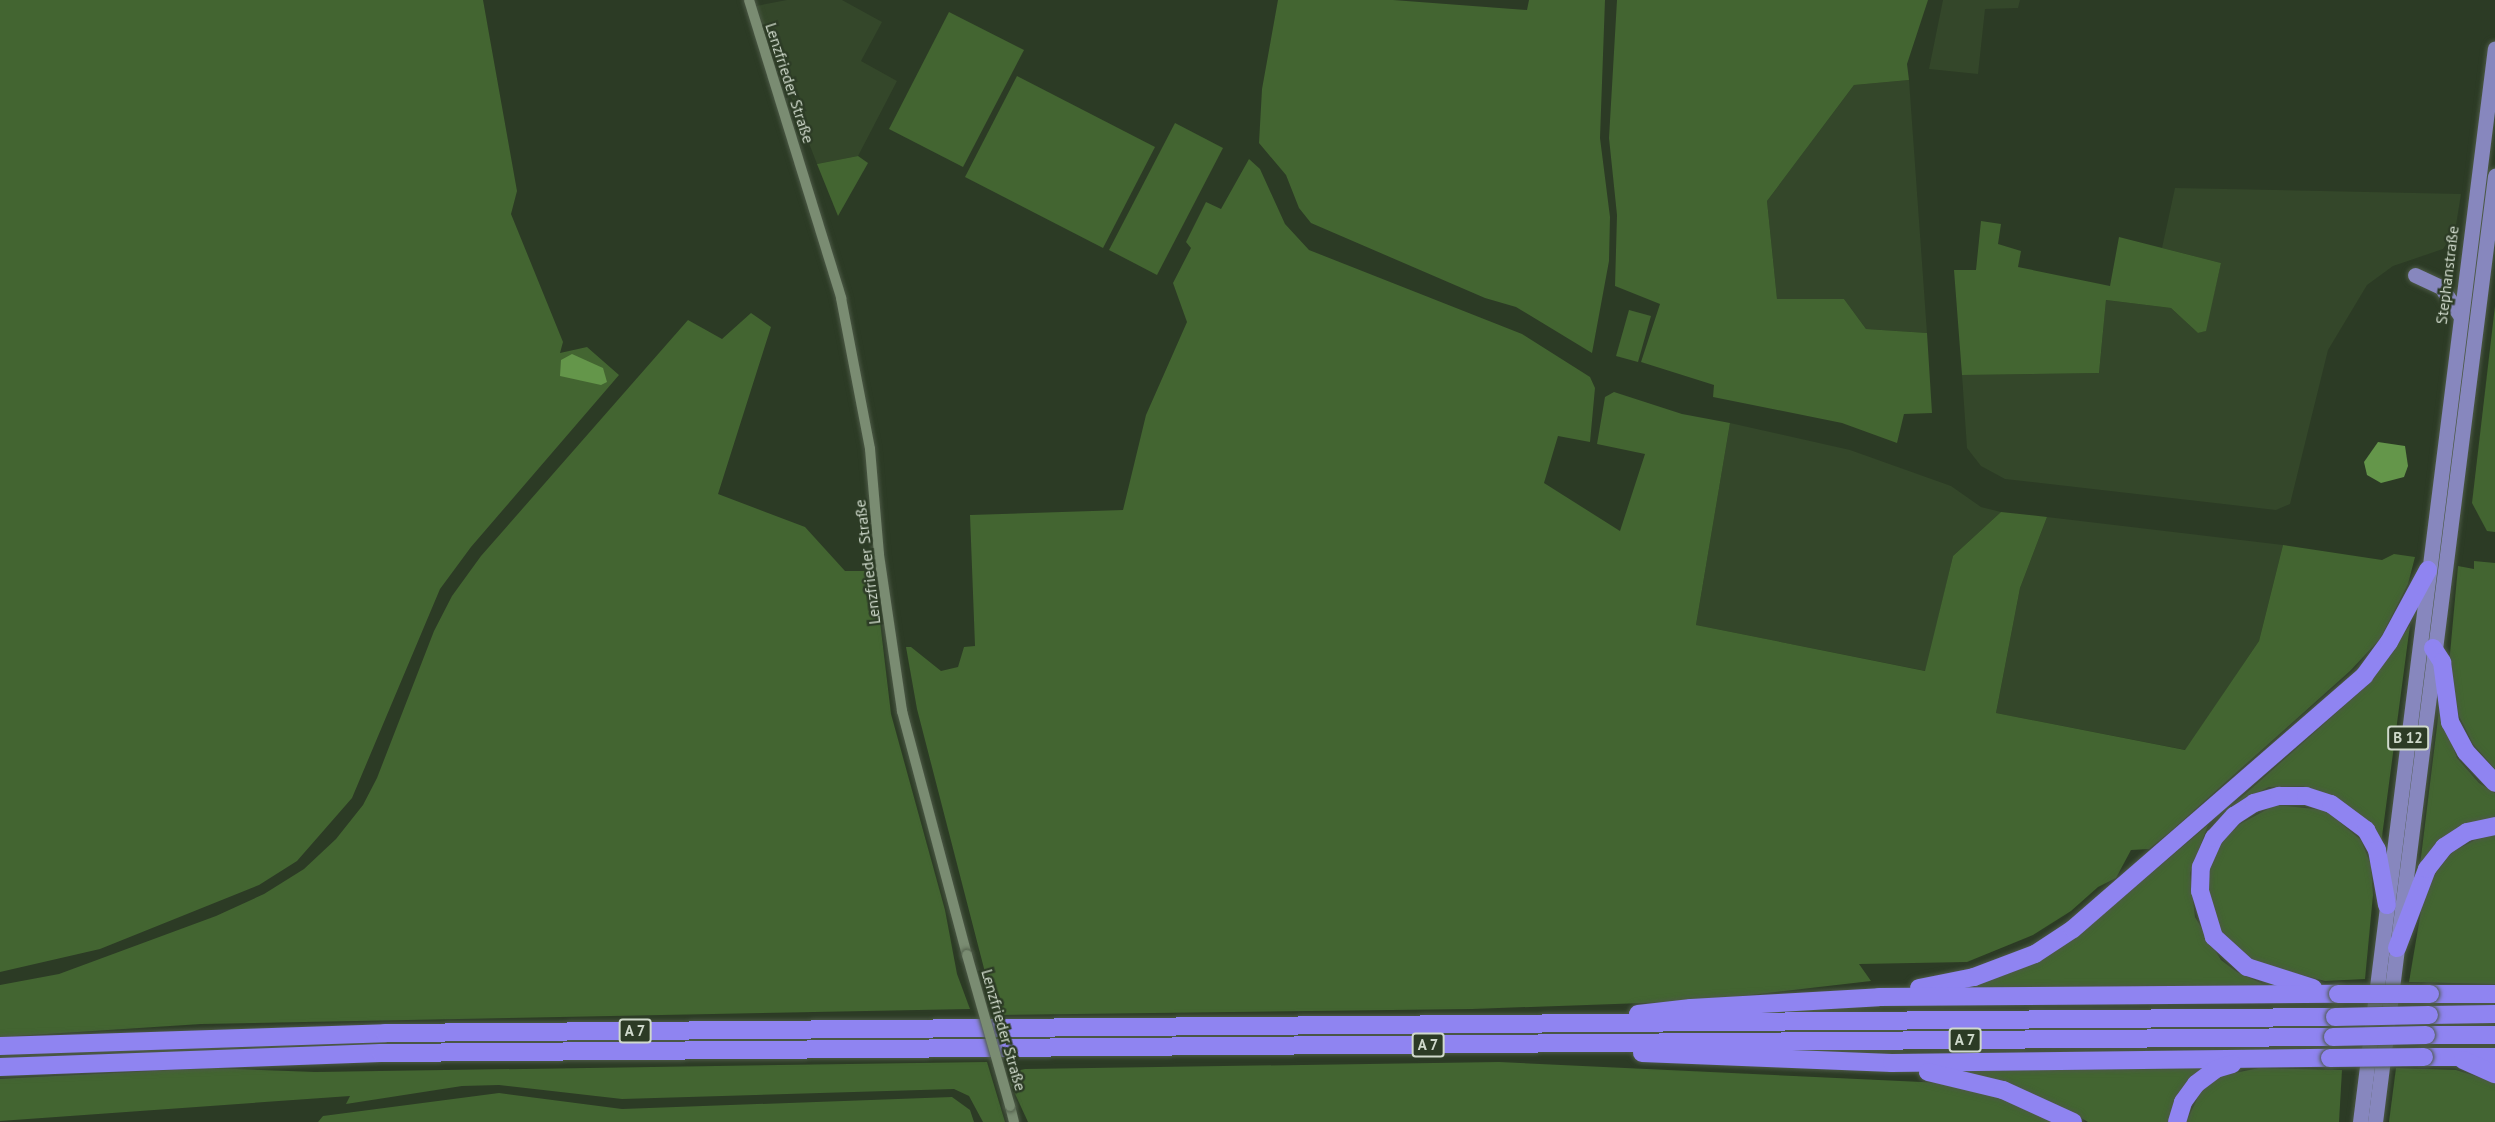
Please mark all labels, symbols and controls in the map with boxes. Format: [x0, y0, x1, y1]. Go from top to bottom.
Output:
street label: Lenzfrieder Straße [761, 20, 819, 146]
street label: Stephanstraße [2431, 225, 2463, 325]
street label: Lenzfrieder Straße [850, 498, 884, 626]
road number: B 12 [2387, 726, 2429, 750]
street label: Lenzfrieder Straße [977, 967, 1031, 1093]
road number: A 7 [617, 1019, 653, 1043]
road number: A 7 [1947, 1028, 1983, 1052]
road number: A 7 [1410, 1033, 1446, 1057]

